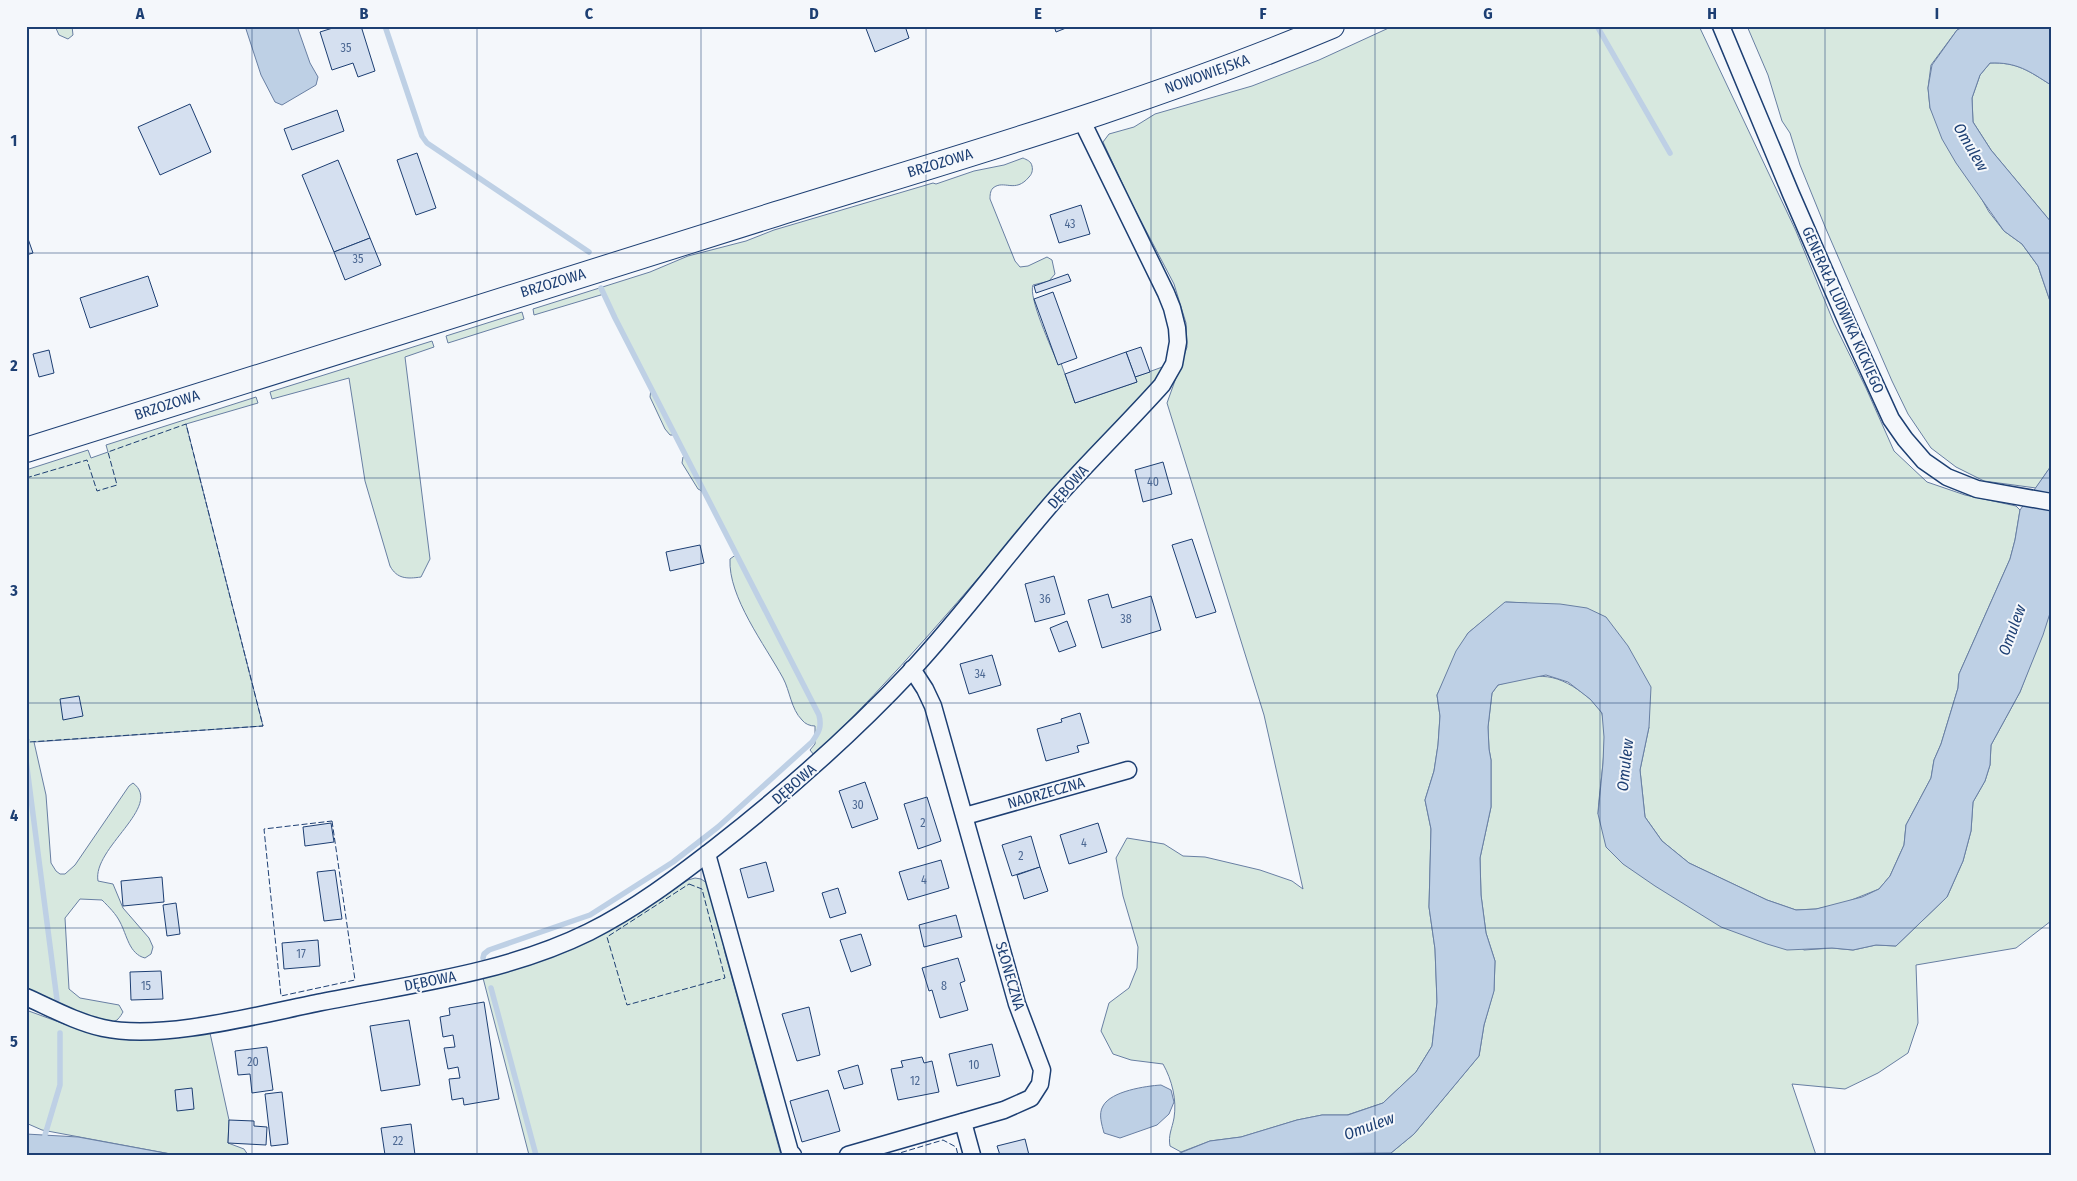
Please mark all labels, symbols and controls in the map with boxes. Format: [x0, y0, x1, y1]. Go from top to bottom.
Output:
text: A [135, 4, 145, 23]
text: B [360, 4, 369, 23]
text: C [585, 4, 594, 23]
text: D [809, 4, 819, 23]
text: E [1034, 4, 1042, 23]
text: F [1259, 4, 1267, 23]
text: G [1483, 4, 1493, 23]
text: H [1707, 4, 1717, 23]
text: I [1935, 4, 1939, 23]
house number: 35 [341, 41, 352, 55]
street label: NOWOWIEJSKA [1162, 50, 1252, 98]
water label: Omulew [1950, 120, 1993, 175]
text: 1 [11, 131, 17, 150]
street label: BRZOZOWA [905, 145, 975, 181]
house number: 43 [1064, 217, 1076, 231]
street label: GENERAŁA LUDWIKA KICKIEGO [1798, 224, 1888, 396]
house number: 35 [353, 252, 364, 266]
street label: BRZOZOWA [518, 265, 588, 301]
text: 2 [9, 356, 18, 375]
street label: BRZOZOWA [132, 386, 202, 424]
street label: DĘBOWA [1044, 461, 1092, 513]
house number: 40 [1147, 475, 1159, 489]
text: 3 [9, 581, 18, 600]
house number: 36 [1039, 592, 1051, 606]
water label: Omulew [1994, 601, 2030, 658]
house number: 38 [1120, 612, 1132, 626]
house number: 34 [974, 667, 986, 681]
water label: Omulew [1613, 737, 1637, 792]
street label: DĘBOWA [768, 760, 820, 808]
street label: NADRZECZNA [1005, 773, 1087, 813]
house number: 30 [852, 798, 864, 812]
text: 4 [10, 806, 18, 825]
house number: 2 [920, 816, 926, 830]
house number: 4 [1081, 836, 1087, 850]
house number: 2 [1018, 849, 1024, 863]
house number: 4 [921, 873, 927, 887]
street label: SŁONECZNA [992, 940, 1028, 1013]
house number: 17 [296, 947, 306, 961]
street label: DĘBOWA [403, 967, 458, 995]
house number: 15 [141, 979, 152, 993]
house number: 8 [941, 979, 947, 993]
text: 5 [10, 1032, 18, 1051]
house number: 20 [247, 1055, 259, 1069]
house number: 10 [969, 1058, 979, 1072]
house number: 12 [910, 1074, 920, 1088]
water label: Omulew [1341, 1108, 1398, 1144]
house number: 22 [393, 1134, 403, 1148]

